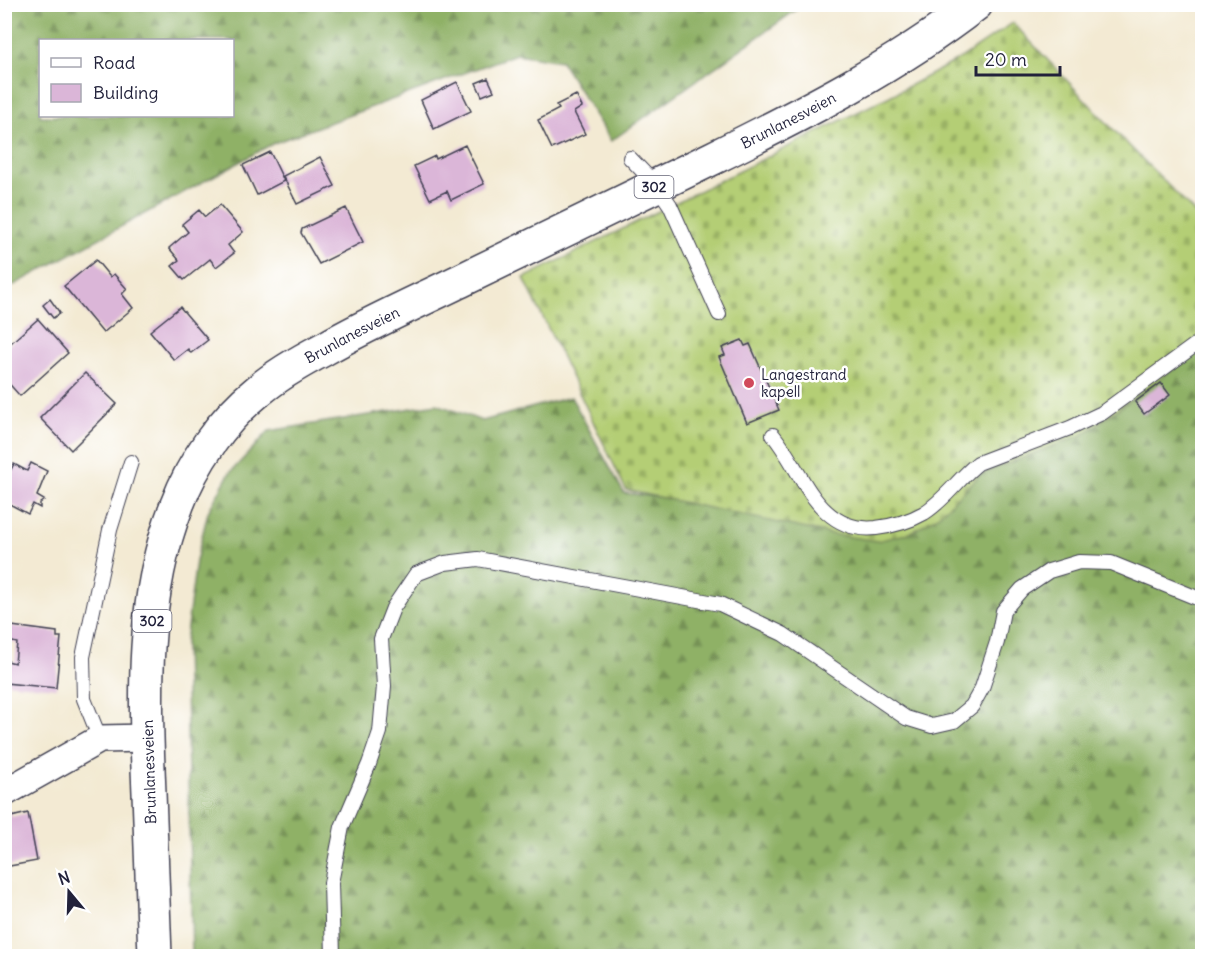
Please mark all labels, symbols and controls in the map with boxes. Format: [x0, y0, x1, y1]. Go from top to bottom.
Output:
legend [39, 39, 234, 117]
scale bar [976, 39, 1060, 77]
text: 20 m [985, 48, 1027, 71]
text: Road [93, 51, 136, 74]
text: Building [93, 81, 158, 104]
street label: Brunlanesveien [737, 87, 839, 152]
road number: 302 [634, 176, 674, 198]
street label: Brunlanesveien [301, 302, 403, 367]
place label: Langestrand kapell [761, 365, 847, 401]
marker: Langestrand kapell [742, 376, 756, 390]
road number: 302 [132, 610, 172, 632]
street label: Brunlanesveien [138, 719, 160, 825]
north arrow [39, 862, 99, 922]
text: N [56, 867, 73, 889]

